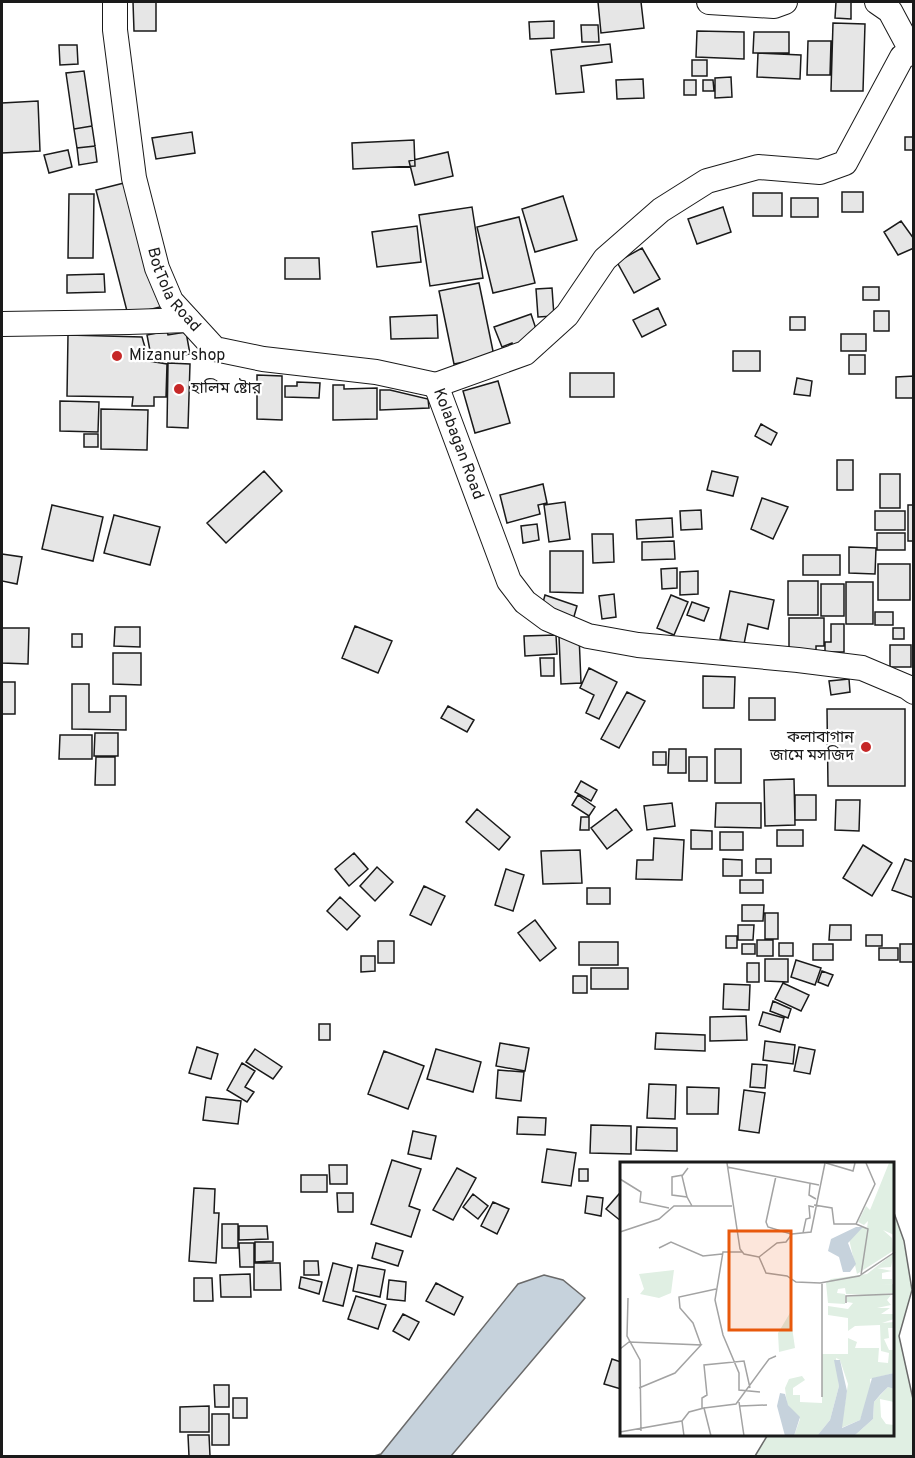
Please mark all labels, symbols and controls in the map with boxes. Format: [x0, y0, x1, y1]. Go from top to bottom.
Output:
street label: BotTola Road [142, 245, 205, 336]
place label: Mizanur shop [129, 346, 225, 366]
marker: Mizanur shop [110, 349, 124, 363]
place label: হালিম ষ্টোর [190, 378, 262, 399]
marker: হালিম ষ্টোর [172, 382, 186, 396]
street label: Kolabagan Road [428, 386, 488, 502]
place label: কলাবাগান জামে মসজিদ [769, 728, 855, 766]
marker: কলাবাগান জামে মসজিদ [859, 740, 873, 754]
inset map [620, 1162, 894, 1437]

